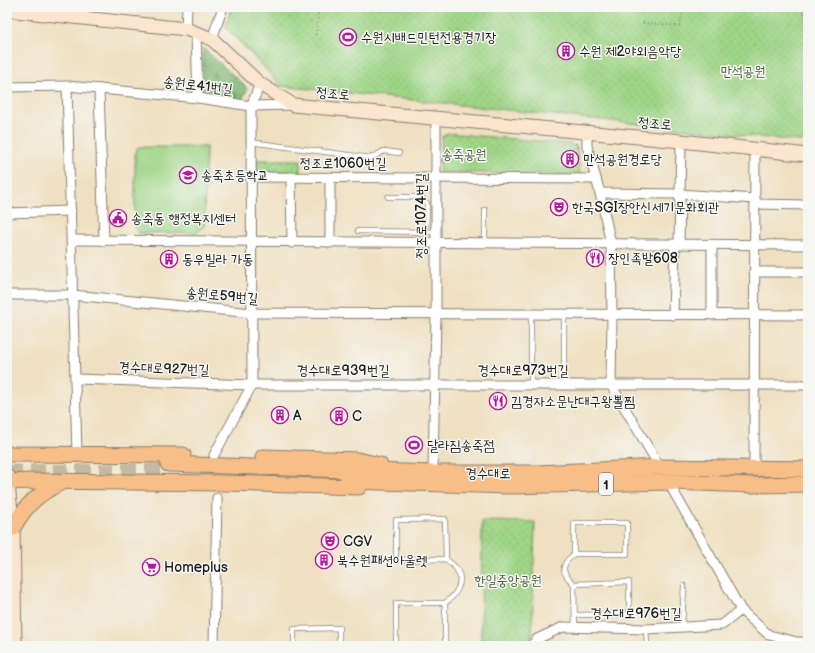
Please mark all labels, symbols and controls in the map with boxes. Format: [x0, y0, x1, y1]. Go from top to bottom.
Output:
sports icon: 수원시배드민턴전용경기장 [338, 27, 358, 47]
place label: 수원시배드민턴전용경기장 [361, 29, 497, 46]
building icon: 수원 제2야외음악당 [556, 41, 576, 61]
place label: 수원 제2야외음악당 [579, 43, 682, 60]
park label: 만석공원 [720, 63, 766, 80]
street label: 송원로41번길 [162, 73, 235, 98]
street label: 정조로 [315, 84, 351, 103]
street label: 정조로 [637, 114, 673, 133]
park label: 송죽공원 [441, 146, 487, 163]
building icon: 만석공원경로당 [560, 149, 580, 169]
place label: 만석공원경로당 [583, 151, 663, 168]
street label: 정조로1060번길 [300, 155, 387, 172]
school or university icon: 송죽초등학교 [178, 165, 198, 185]
place label: 송죽초등학교 [201, 167, 269, 184]
street label: 정조로1074번길 [413, 173, 430, 259]
theatre icon: 한국SGI장안신세기문화회관 [549, 197, 569, 217]
place label: 한국SGI장안신세기문화회관 [572, 199, 719, 216]
public building icon: 송죽동 행정복지센터 [108, 208, 128, 228]
place label: 송죽동 행정복지센터 [131, 210, 236, 227]
restaurant icon: 장인족발608 [585, 248, 605, 268]
building icon: 동우빌라 가동 [159, 249, 179, 269]
place label: 장인족발608 [608, 250, 678, 267]
place label: 동우빌라 가동 [182, 251, 253, 268]
street label: 송원로59번길 [185, 284, 260, 307]
street label: 경수대로927번길 [118, 358, 210, 379]
street label: 경수대로939번길 [297, 362, 390, 379]
street label: 경수대로973번길 [477, 362, 569, 379]
restaurant icon: 김경자소문난대구왕뽈찜 [488, 391, 508, 411]
place label: 김경자소문난대구왕뽈찜 [511, 393, 635, 410]
building icon: A [270, 405, 290, 425]
building icon: C [329, 406, 349, 426]
place label: A [293, 407, 302, 424]
place label: C [352, 408, 362, 425]
sports icon: 달라짐송죽점 [404, 435, 424, 455]
place label: 달라짐송죽점 [427, 437, 495, 454]
street label: 경수대로 [465, 465, 511, 482]
road number: 1 [599, 473, 613, 495]
theatre icon: CGV [320, 531, 340, 551]
place label: CGV [343, 533, 372, 550]
building icon: 북수원패션아울렛 [314, 550, 334, 570]
place label: 북수원패션아울렛 [337, 552, 427, 569]
supermarket icon: Homeplus [141, 557, 161, 577]
place label: Homeplus [164, 559, 228, 576]
park label: 한일중앙공원 [474, 572, 542, 589]
street label: 경수대로976번길 [590, 605, 682, 622]

